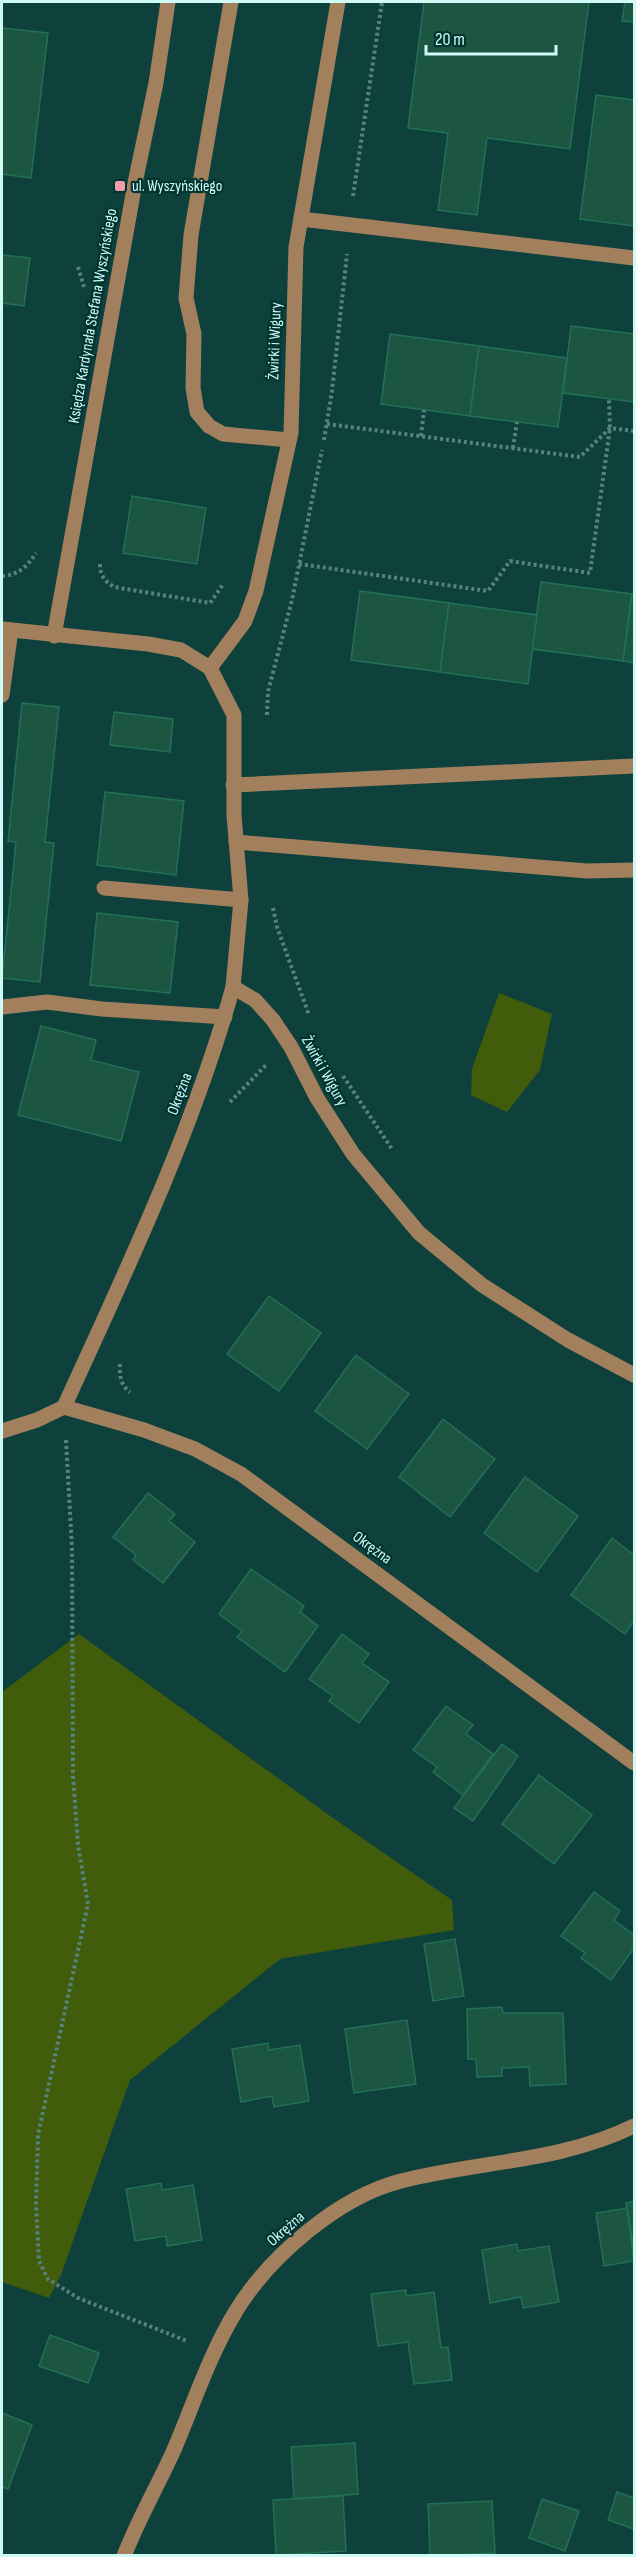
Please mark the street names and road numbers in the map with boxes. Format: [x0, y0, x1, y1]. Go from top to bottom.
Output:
street label: Księdza Kardynała Stefana Wyszyńskiego [65, 207, 121, 425]
street label: Żwirki i Wigury [264, 302, 286, 380]
street label: Żwirki i Wigury [297, 1032, 351, 1110]
street label: Okrężna [163, 1070, 197, 1118]
street label: Okrężna [349, 1528, 395, 1568]
street label: Okrężna [263, 2208, 309, 2250]

